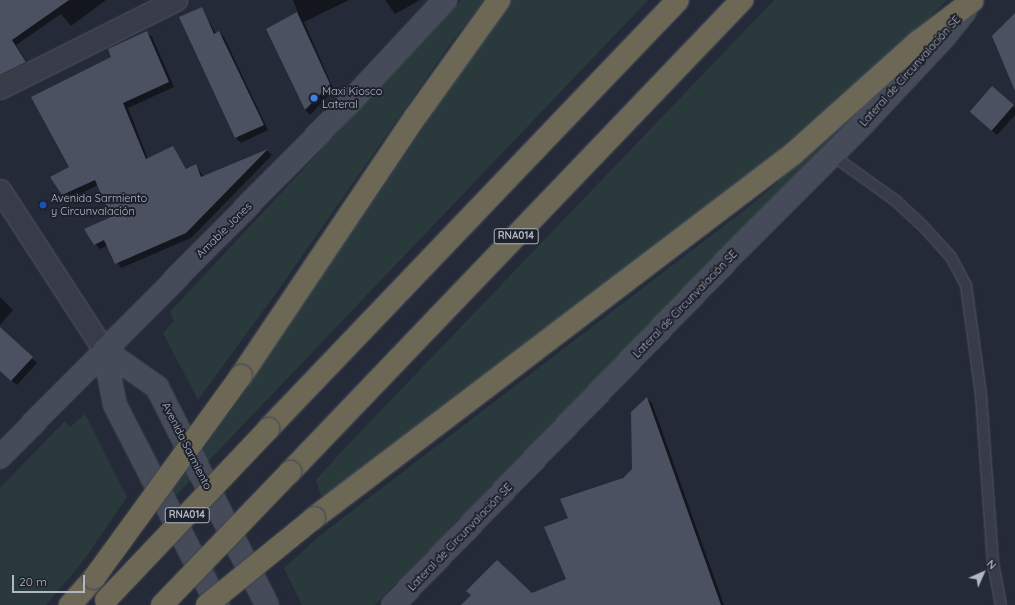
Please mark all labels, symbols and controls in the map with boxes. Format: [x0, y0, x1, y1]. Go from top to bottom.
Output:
street label: Lateral de Circunvalación SE [857, 13, 963, 129]
place label: Maxi Kiosco Lateral [322, 85, 382, 111]
marker: Maxi Kiosco Lateral [309, 93, 319, 103]
place label: Avenida Sarmiento y Circunvalación [51, 192, 147, 218]
marker: Avenida Sarmiento y Circunvalación [38, 200, 48, 210]
street label: Amable Jones [194, 200, 254, 260]
road number: RNA014 [493, 228, 539, 244]
street label: Lateral de Circunvalación SE [630, 247, 740, 361]
street label: Avenida Sarmiento [159, 400, 215, 492]
street label: Lateral de Circunvalación SE [405, 480, 515, 594]
road number: RNA014 [164, 507, 210, 523]
north arrow [963, 553, 1003, 593]
text: N [984, 557, 999, 572]
scale bar [14, 567, 87, 593]
text: 20 m [19, 574, 47, 589]

